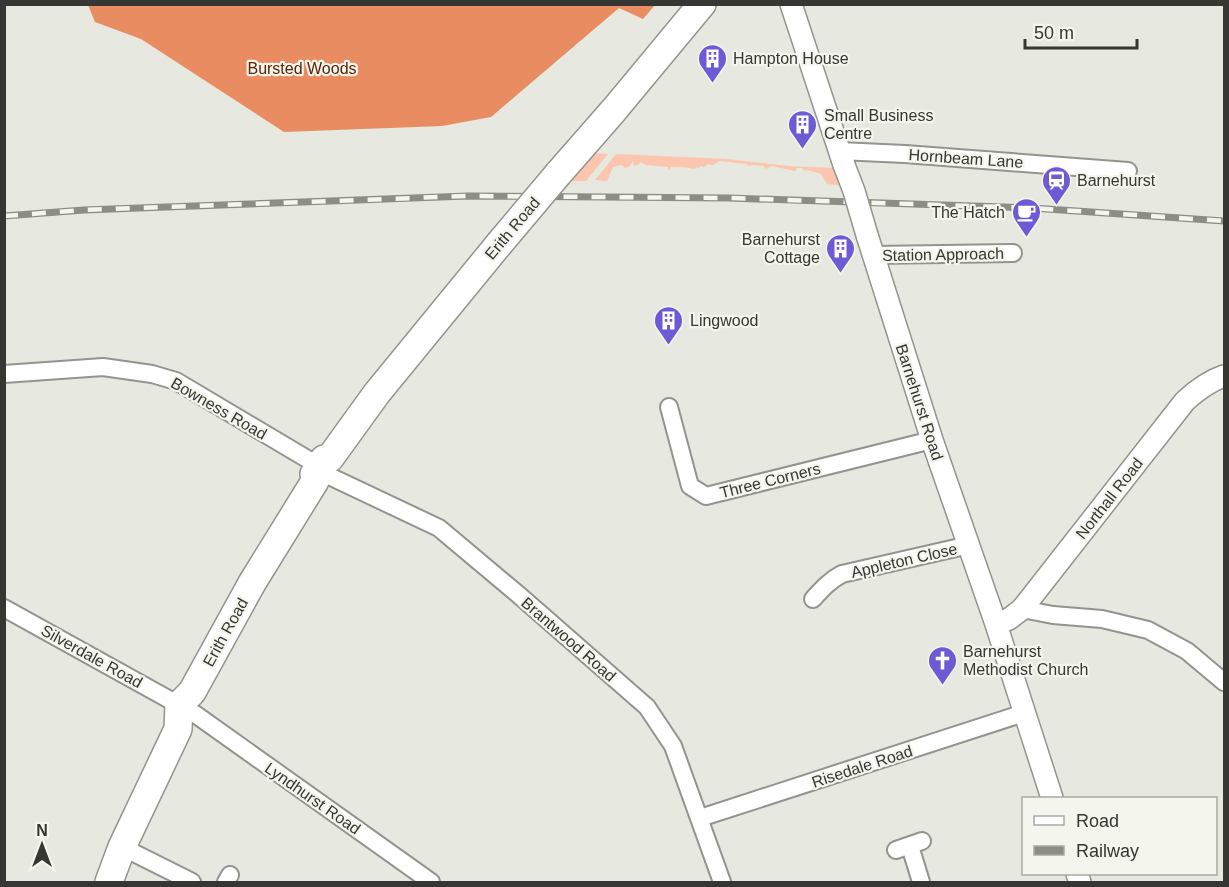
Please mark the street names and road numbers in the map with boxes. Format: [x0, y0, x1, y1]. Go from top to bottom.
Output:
street label: Hornbeam Lane [908, 146, 1024, 171]
street label: Erith Road [482, 194, 543, 263]
street label: Station Approach [882, 245, 1004, 264]
street label: Barnehurst Road [893, 342, 946, 462]
street label: Bowness Road [168, 374, 270, 443]
street label: Northall Road [1073, 455, 1146, 542]
street label: Three Corners [718, 460, 822, 501]
street label: Appleton Close [849, 540, 959, 581]
street label: Brantwood Road [518, 594, 619, 685]
street label: Erith Road [200, 595, 251, 669]
street label: Silverdale Road [38, 622, 145, 691]
street label: Risedale Road [810, 742, 915, 791]
street label: Lyndhurst Road [262, 759, 364, 838]

